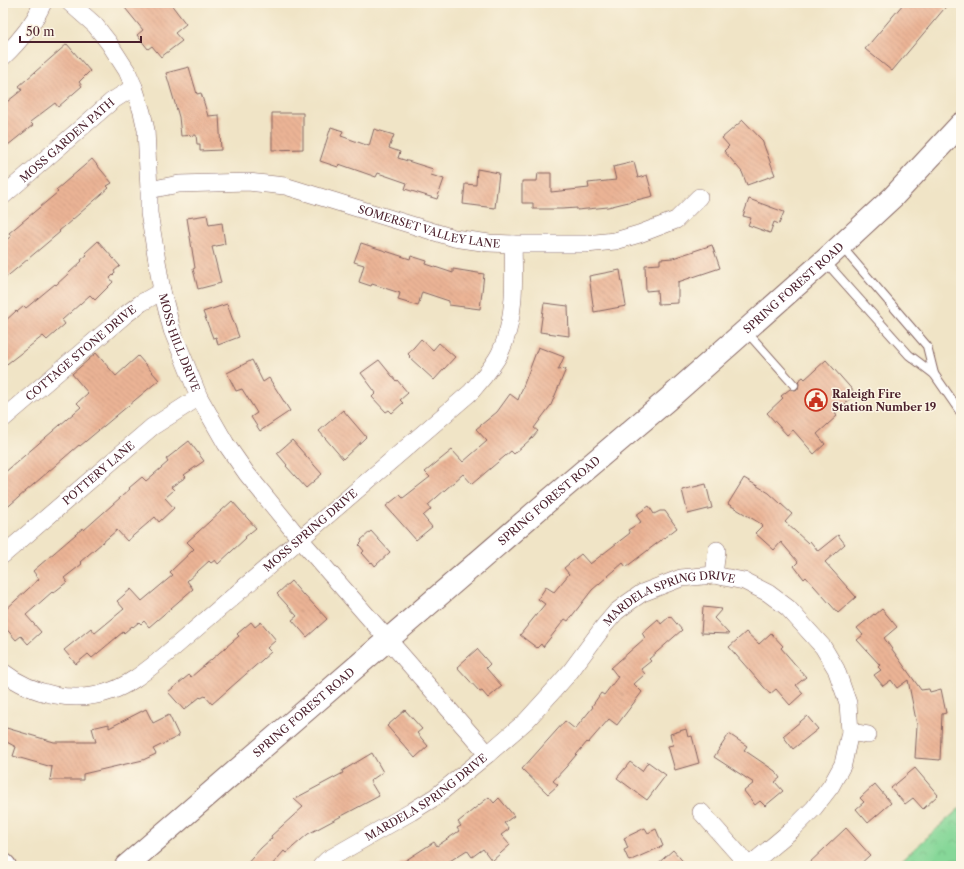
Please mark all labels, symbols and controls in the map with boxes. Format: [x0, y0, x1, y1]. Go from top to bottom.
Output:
scale bar [20, 18, 141, 44]
text: 50 m [26, 24, 55, 39]
street label: MOSS GARDEN PATH [17, 95, 117, 185]
street label: SOMERSET VALLEY LANE [356, 202, 501, 250]
street label: SPRING FOREST ROAD [740, 239, 847, 336]
street label: MOSS HILL DRIVE [156, 292, 203, 394]
street label: COTTAGE STONE DRIVE [23, 302, 139, 404]
public building icon: Raleigh Fire Station Number 19 [803, 387, 829, 413]
place label: Raleigh Fire Station Number 19 [832, 387, 937, 414]
street label: POTTERY LANE [60, 438, 138, 508]
street label: SPRING FOREST ROAD [495, 453, 603, 548]
street label: MOSS SPRING DRIVE [260, 486, 361, 575]
street label: MARDELA SPRING DRIVE [600, 568, 737, 629]
street label: SPRING FOREST ROAD [250, 664, 358, 760]
street label: MARDELA SPRING DRIVE [363, 750, 490, 844]

